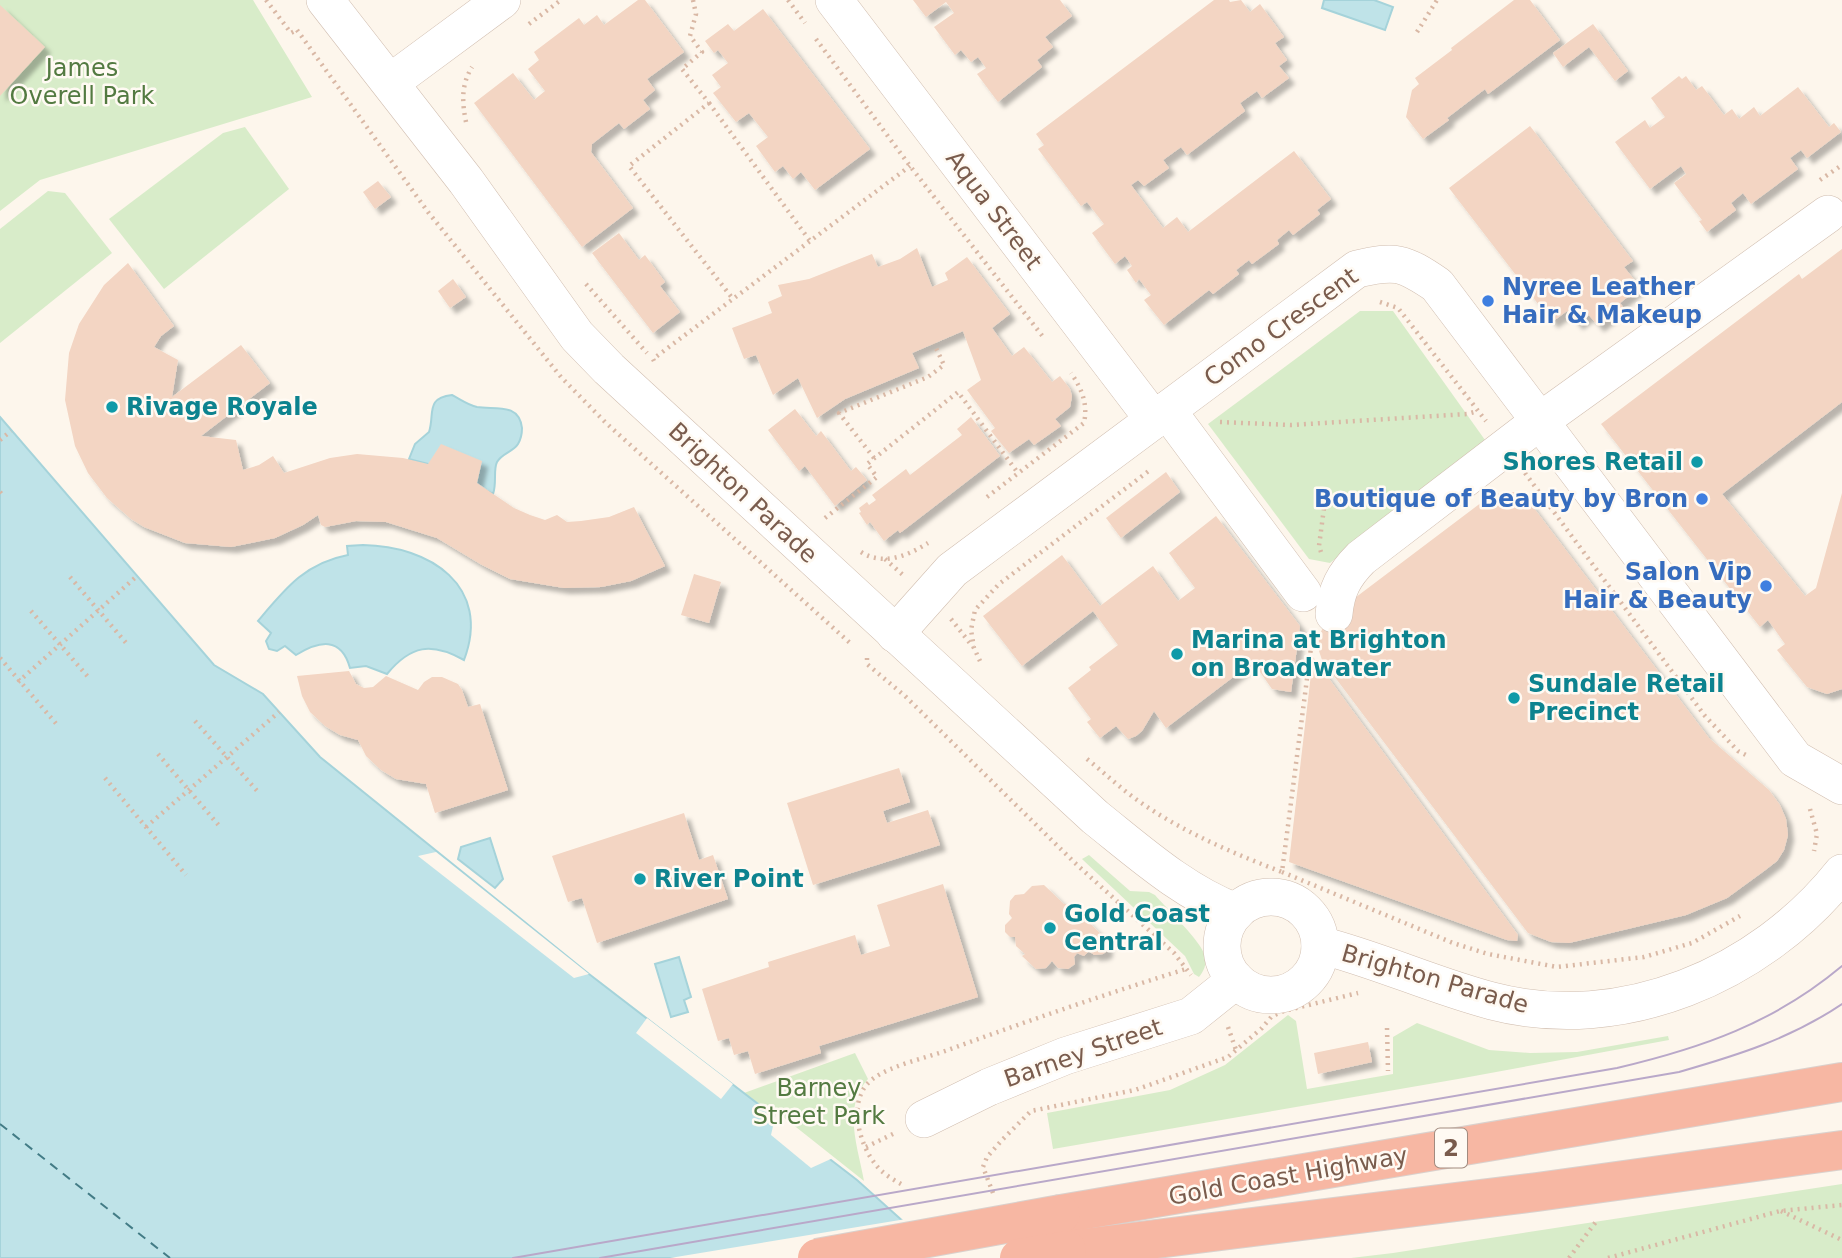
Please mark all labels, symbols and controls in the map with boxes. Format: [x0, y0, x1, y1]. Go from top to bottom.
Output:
park label: James Overell Park [10, 54, 155, 110]
street label: Aqua Street [940, 145, 1048, 275]
street label: Como Crescent [1199, 262, 1363, 392]
place label: Nyree Leather Hair & Makeup [1502, 273, 1702, 329]
marker: Nyree Leather Hair & Makeup [1480, 293, 1496, 309]
place label: Rivage Royale [126, 393, 318, 421]
marker: Rivage Royale [104, 399, 120, 415]
street label: Brighton Parade [663, 417, 823, 569]
place label: Shores Retail [1503, 448, 1683, 476]
marker: Shores Retail [1689, 454, 1705, 470]
place label: Boutique of Beauty by Bron [1314, 485, 1688, 513]
marker: Boutique of Beauty by Bron [1694, 491, 1710, 507]
place label: Salon Vip Hair & Beauty [1563, 558, 1752, 614]
marker: Salon Vip Hair & Beauty [1758, 578, 1774, 594]
place label: Marina at Brighton on Broadwater [1191, 626, 1446, 682]
marker: Marina at Brighton on Broadwater [1169, 646, 1185, 662]
place label: Sundale Retail Precinct [1528, 670, 1725, 726]
marker: Sundale Retail Precinct [1506, 690, 1522, 706]
place label: River Point [654, 865, 804, 893]
marker: River Point [632, 871, 648, 887]
place label: Gold Coast Central [1064, 900, 1210, 956]
marker: Gold Coast Central [1042, 920, 1058, 936]
street label: Brighton Parade [1338, 939, 1532, 1019]
street label: Barney Street [1000, 1013, 1166, 1093]
park label: Barney Street Park [753, 1074, 885, 1130]
road number: 2 [1435, 1128, 1467, 1168]
street label: Gold Coast Highway [1166, 1141, 1410, 1211]

